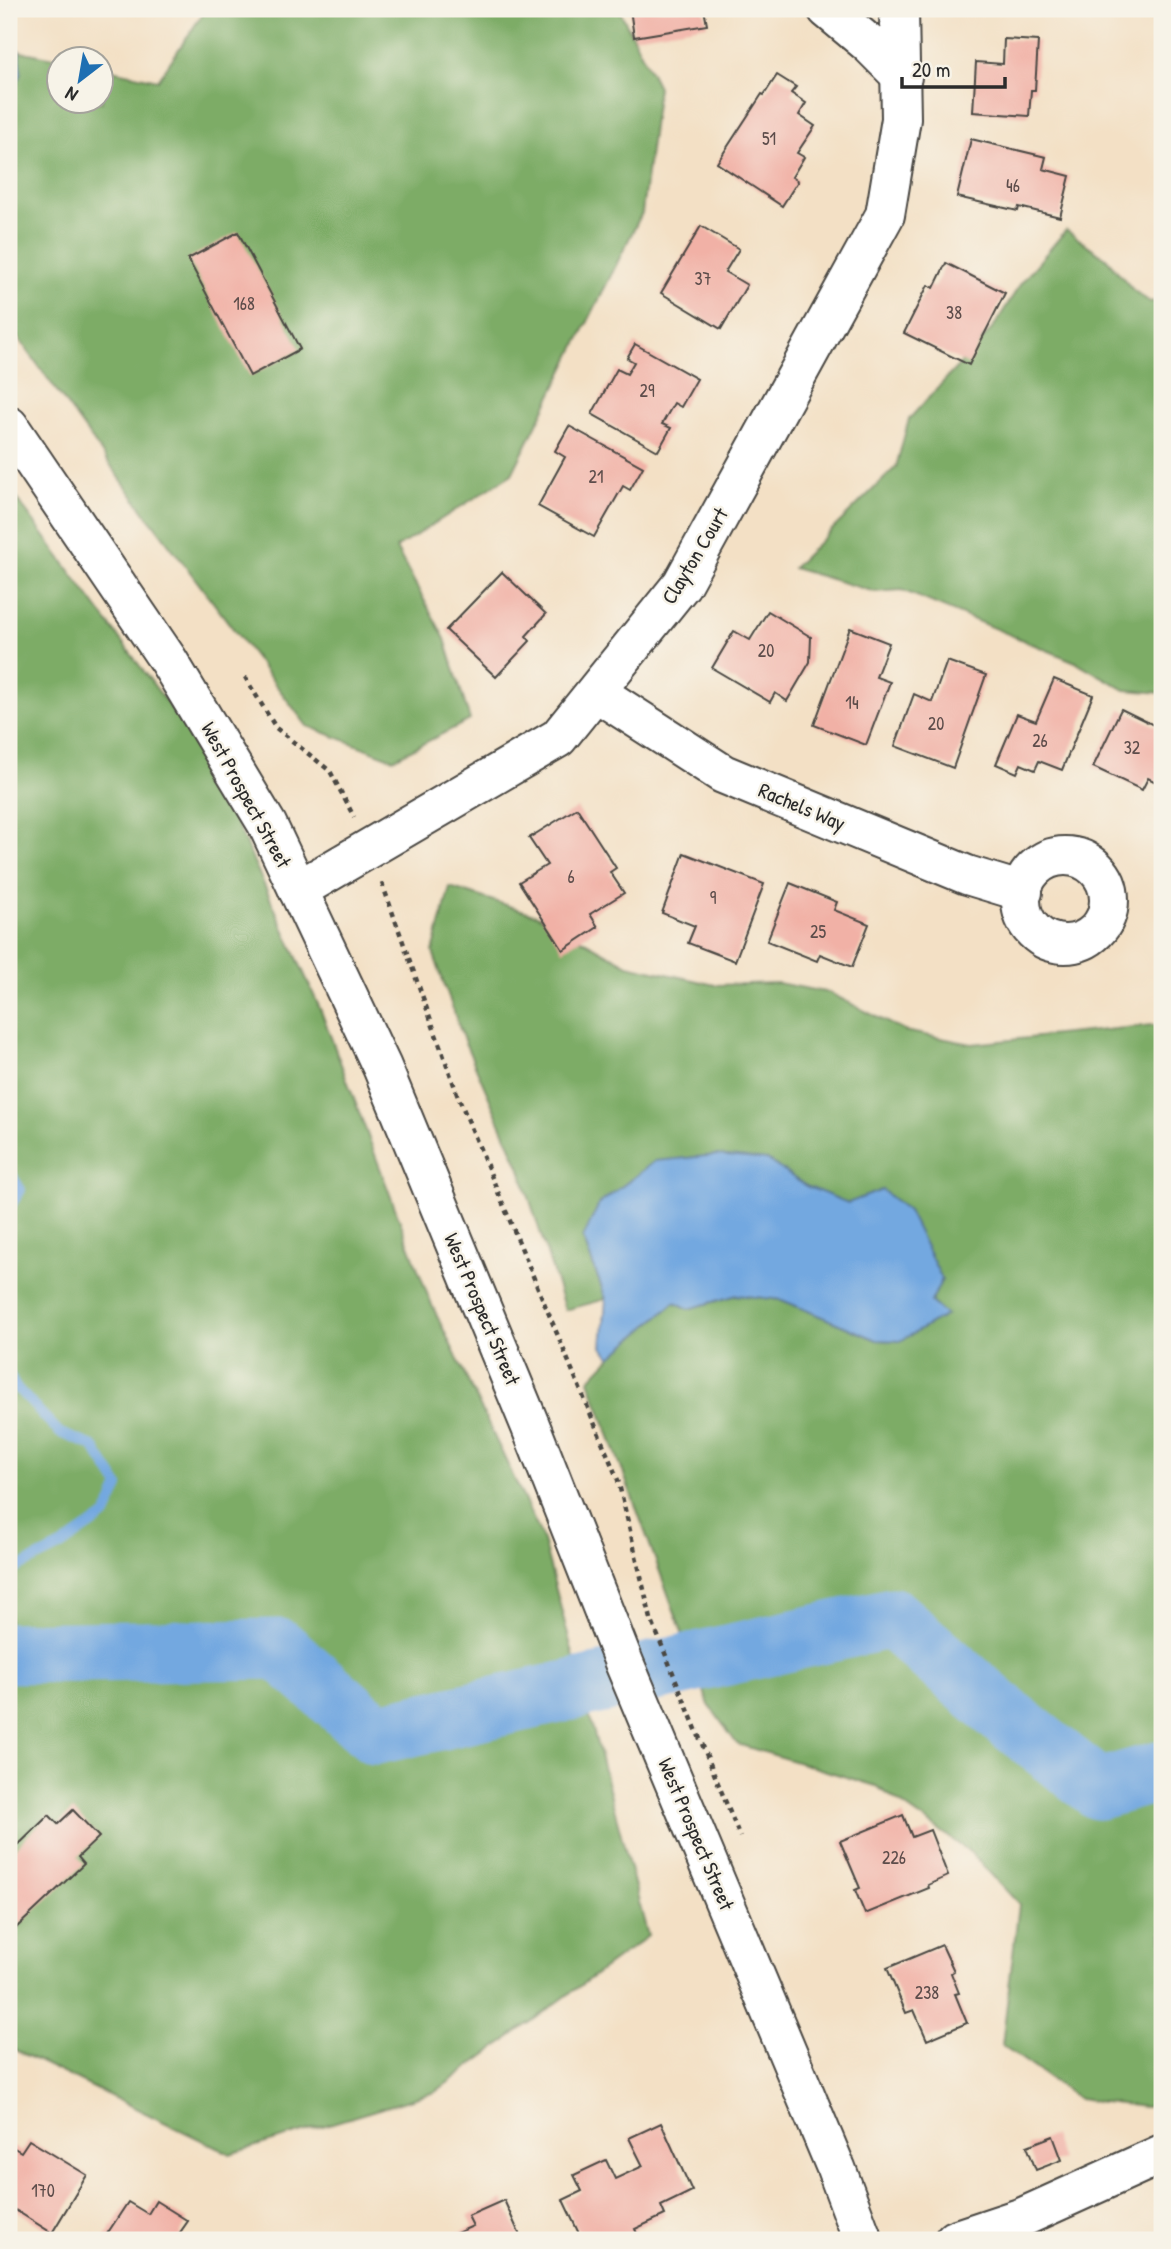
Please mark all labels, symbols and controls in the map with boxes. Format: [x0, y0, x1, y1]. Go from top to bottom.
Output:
north arrow [46, 46, 116, 116]
scale bar [902, 46, 1005, 90]
text: 20 m [912, 55, 950, 84]
text: N [60, 81, 82, 108]
house number: 51 [762, 126, 776, 151]
house number: 46 [1006, 173, 1020, 198]
house number: 37 [695, 266, 712, 291]
house number: 168 [233, 291, 255, 316]
house number: 38 [946, 300, 962, 325]
house number: 29 [639, 378, 655, 403]
house number: 21 [589, 464, 603, 489]
street label: Clayton Court [654, 501, 735, 609]
house number: 20 [758, 638, 774, 663]
house number: 14 [845, 690, 859, 715]
house number: 20 [928, 711, 944, 736]
street label: West Prospect Street [194, 717, 299, 874]
house number: 26 [1032, 728, 1048, 753]
house number: 32 [1124, 735, 1141, 760]
street label: Rachels Way [754, 775, 850, 838]
house number: 6 [567, 864, 575, 889]
house number: 9 [710, 885, 717, 910]
house number: 25 [810, 919, 826, 944]
street label: West Prospect Street [437, 1228, 528, 1390]
street label: West Prospect Street [651, 1753, 742, 1915]
house number: 226 [882, 1845, 906, 1870]
house number: 238 [915, 1980, 939, 2005]
house number: 170 [31, 2178, 55, 2203]

